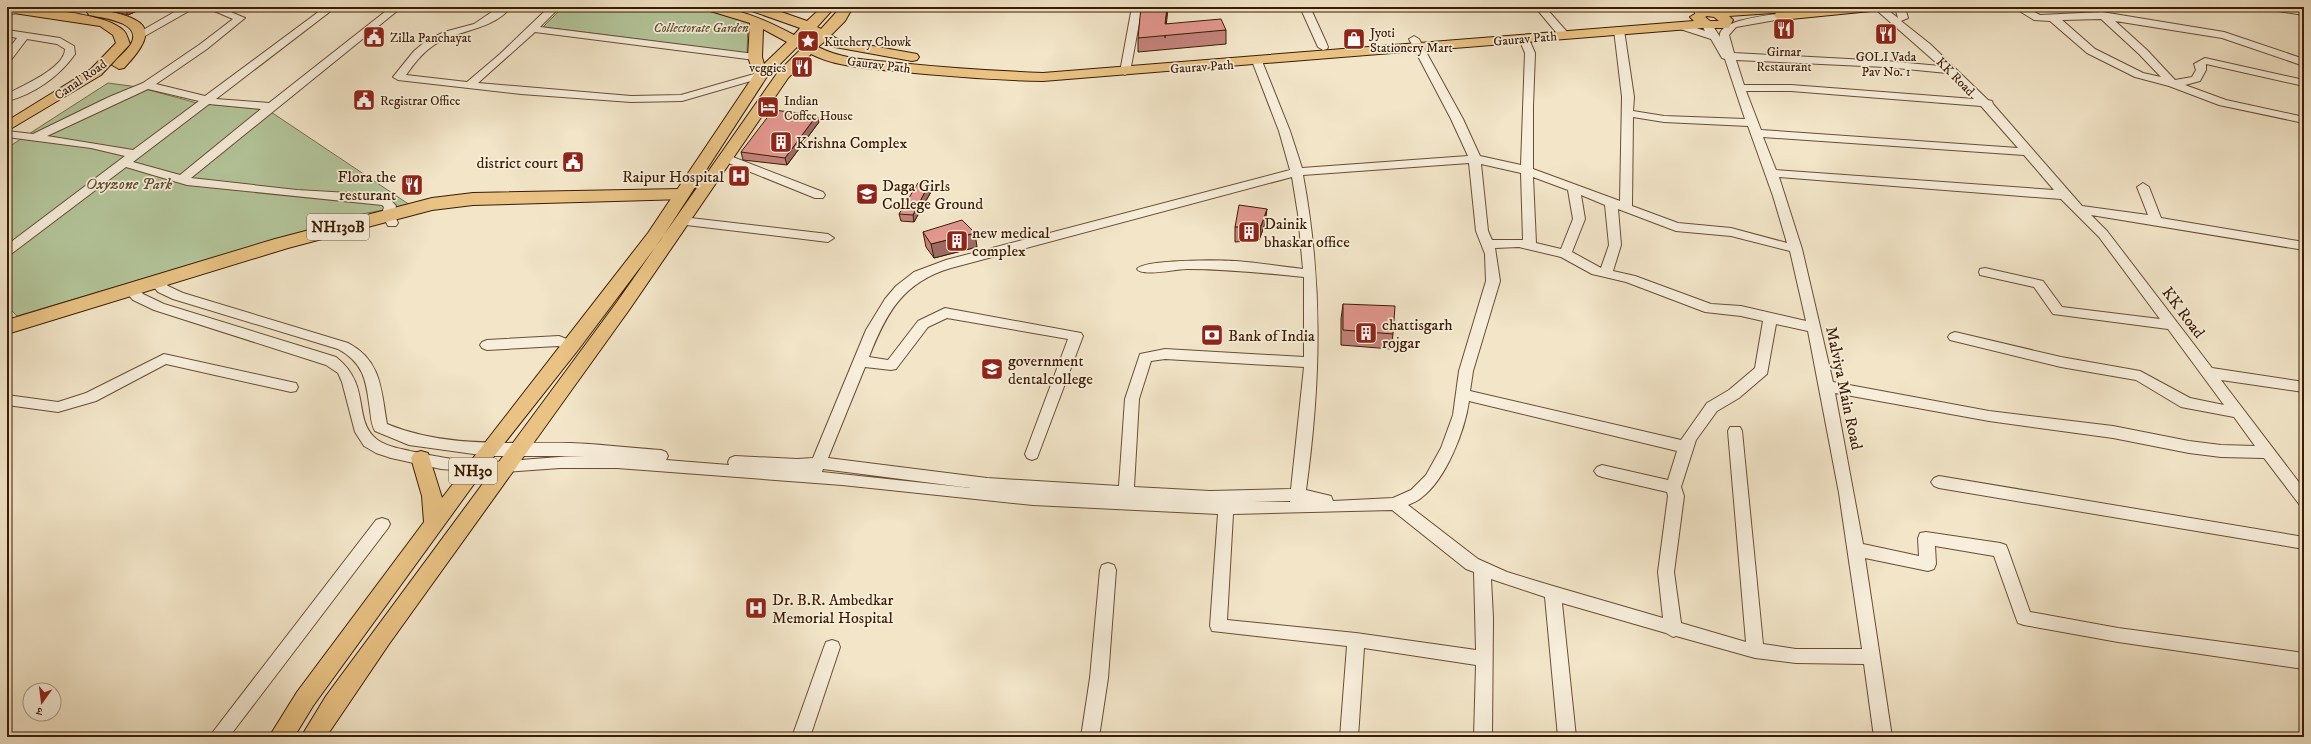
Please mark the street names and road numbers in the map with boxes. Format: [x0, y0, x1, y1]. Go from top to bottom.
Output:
street label: Gaurav Path [1493, 28, 1558, 50]
street label: Gaurav Path [846, 53, 912, 77]
street label: KK Road [1933, 54, 1978, 100]
street label: Canal Road [51, 56, 110, 104]
street label: Gaurav Path [1170, 57, 1235, 77]
road number: NH130B [307, 214, 369, 240]
street label: KK Road [2157, 283, 2209, 342]
street label: Malviya Main Road [1821, 325, 1867, 452]
road number: NH30 [449, 458, 497, 484]

